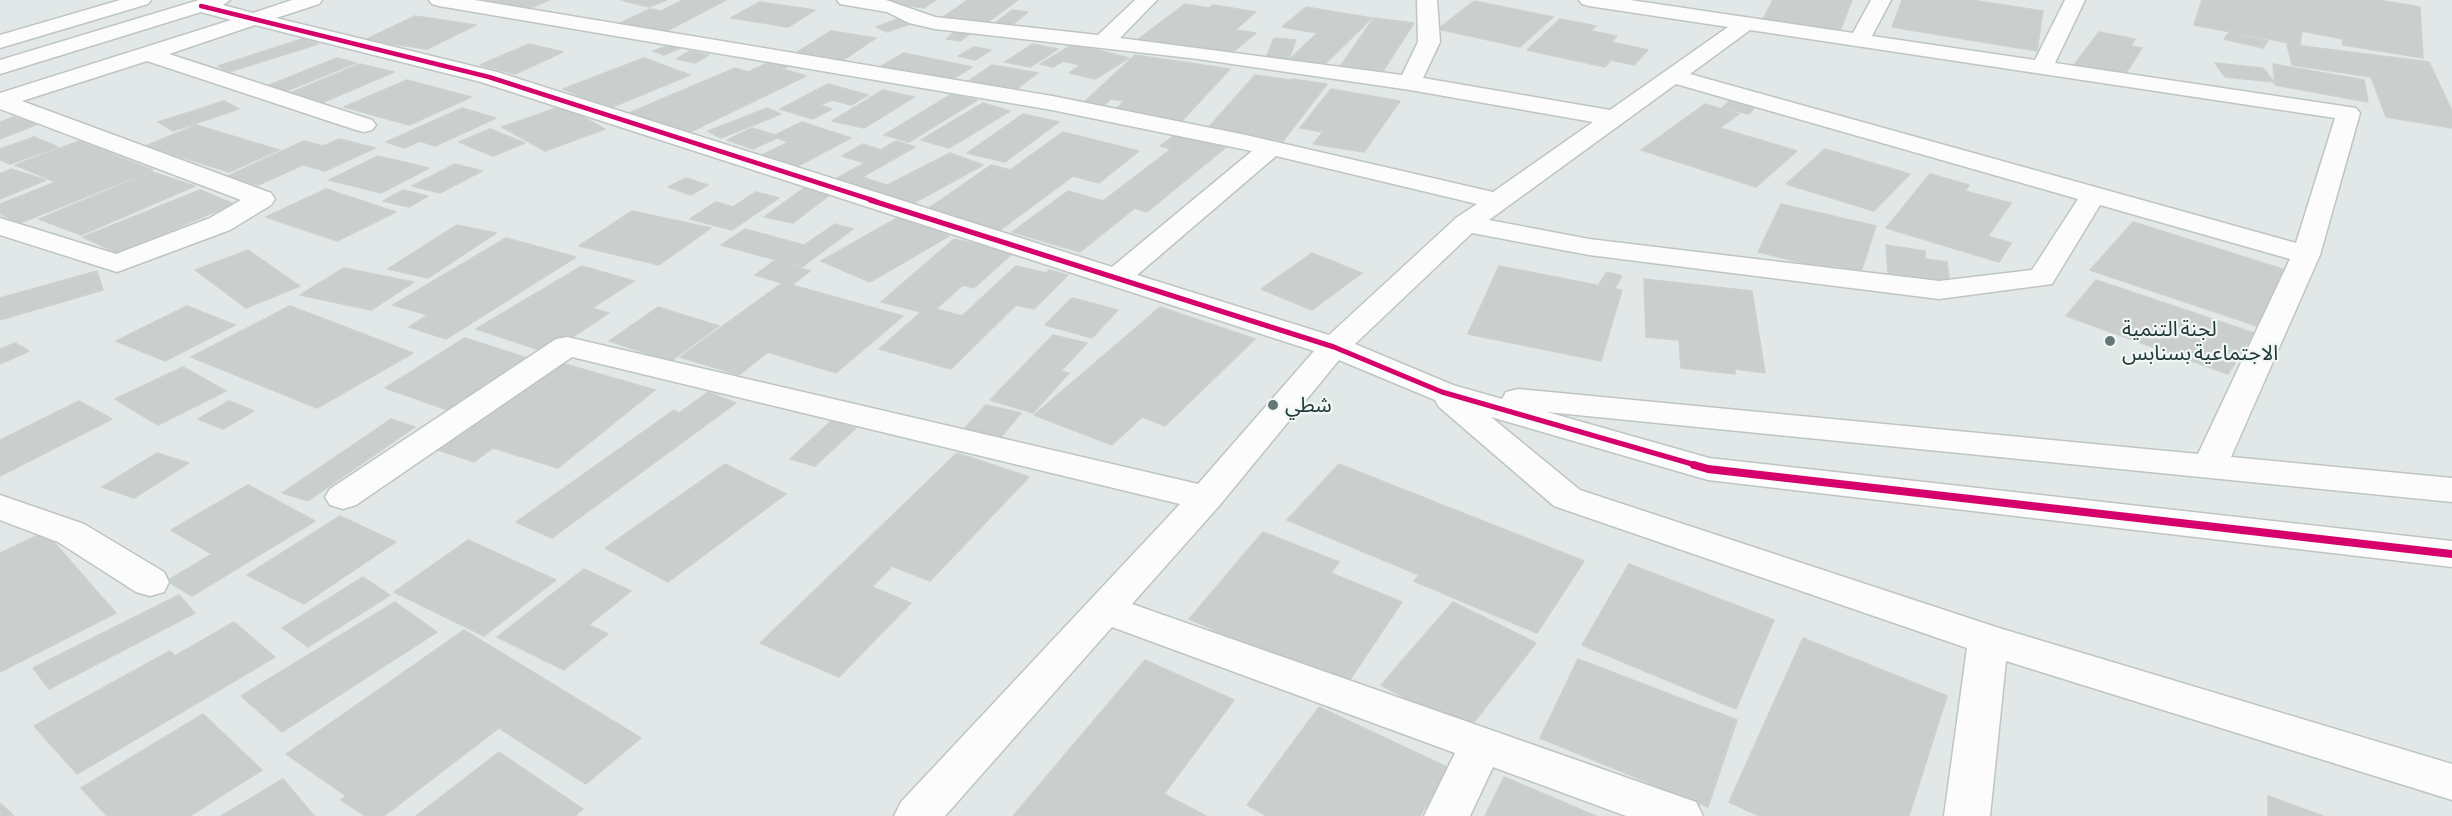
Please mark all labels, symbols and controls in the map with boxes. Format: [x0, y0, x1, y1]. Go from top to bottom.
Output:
place label: لجنة التنمية الاجتماعية بسنابس [2122, 316, 2278, 366]
marker: لجنة التنمية الاجتماعية بسنابس [2103, 334, 2117, 348]
place label: شطي [1285, 392, 1332, 418]
marker: شطي [1266, 398, 1280, 412]

